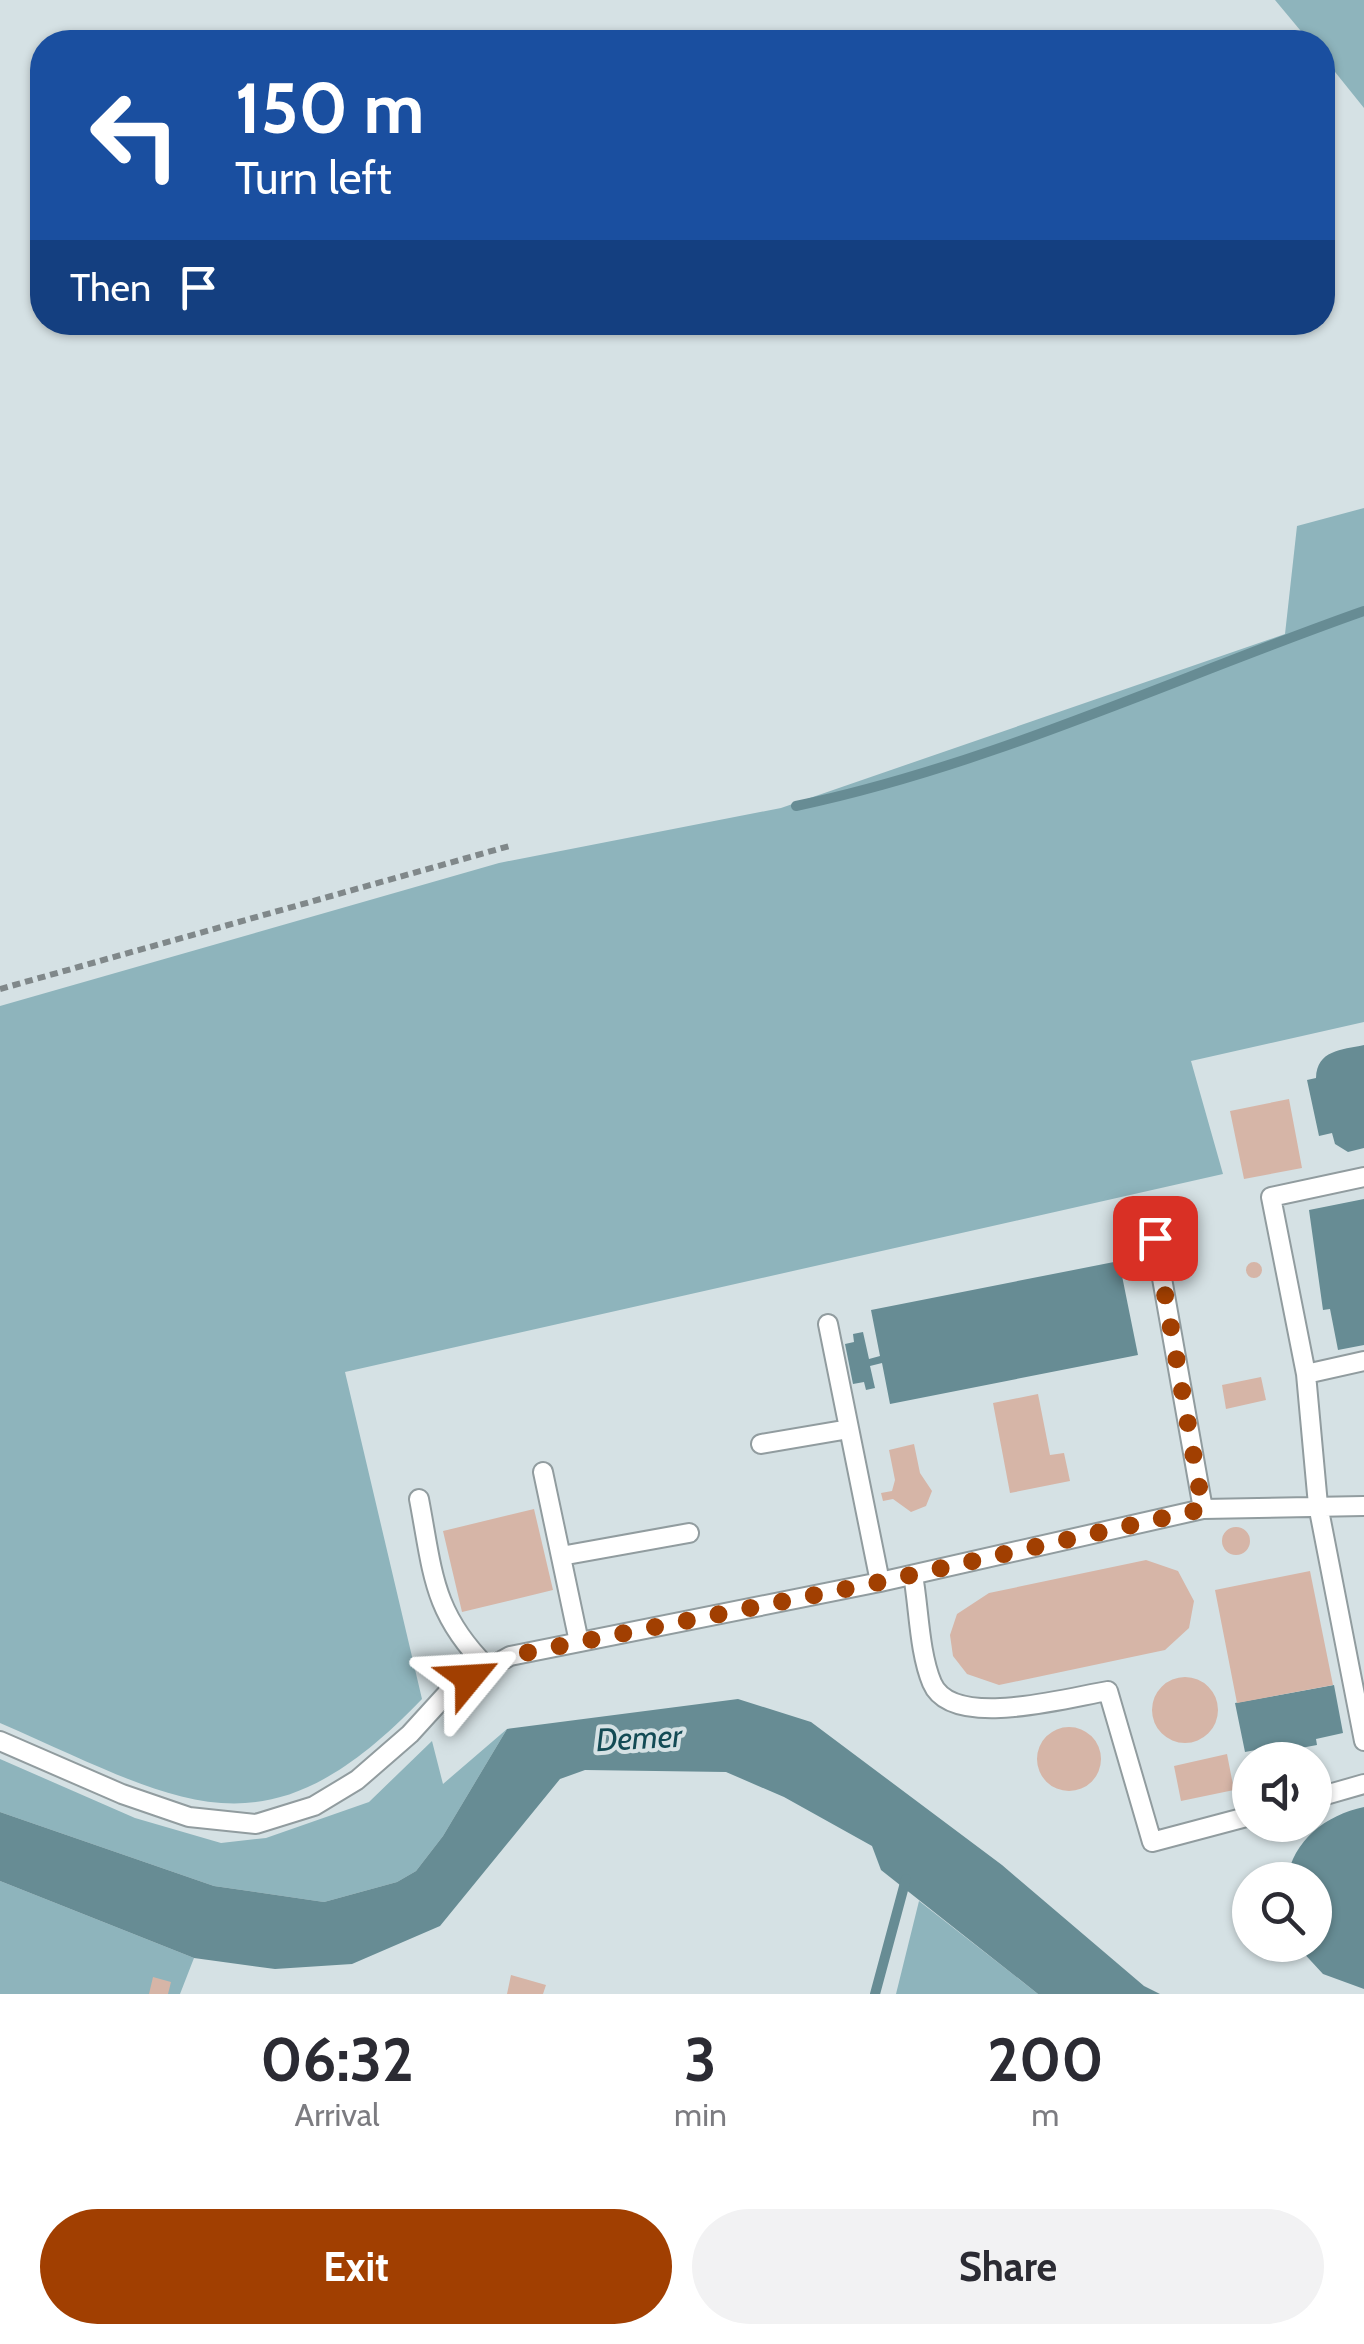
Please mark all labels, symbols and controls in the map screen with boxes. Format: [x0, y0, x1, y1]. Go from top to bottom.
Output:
text: 150 m [235, 65, 424, 151]
icon: left [70, 70, 200, 200]
text: Turn left [235, 151, 392, 205]
icon: arrive [171, 260, 226, 315]
text: Then [70, 264, 151, 311]
pin [1113, 1196, 1198, 1281]
icon: arrive [1128, 1211, 1183, 1266]
position arrow [417, 1626, 521, 1730]
water label: Demer [595, 1716, 684, 1759]
map controls [1232, 1742, 1332, 1962]
button: sound [1232, 1742, 1332, 1842]
button: search [1232, 1862, 1332, 1962]
text: 06:32 [260, 2023, 414, 2096]
text: 3 [684, 2023, 717, 2096]
text: 200 [987, 2023, 1104, 2096]
text: Arrival [294, 2095, 380, 2134]
text: min [674, 2095, 727, 2134]
text: m [1031, 2095, 1059, 2134]
button: Exit [40, 2209, 672, 2324]
button: Share [692, 2209, 1324, 2324]

